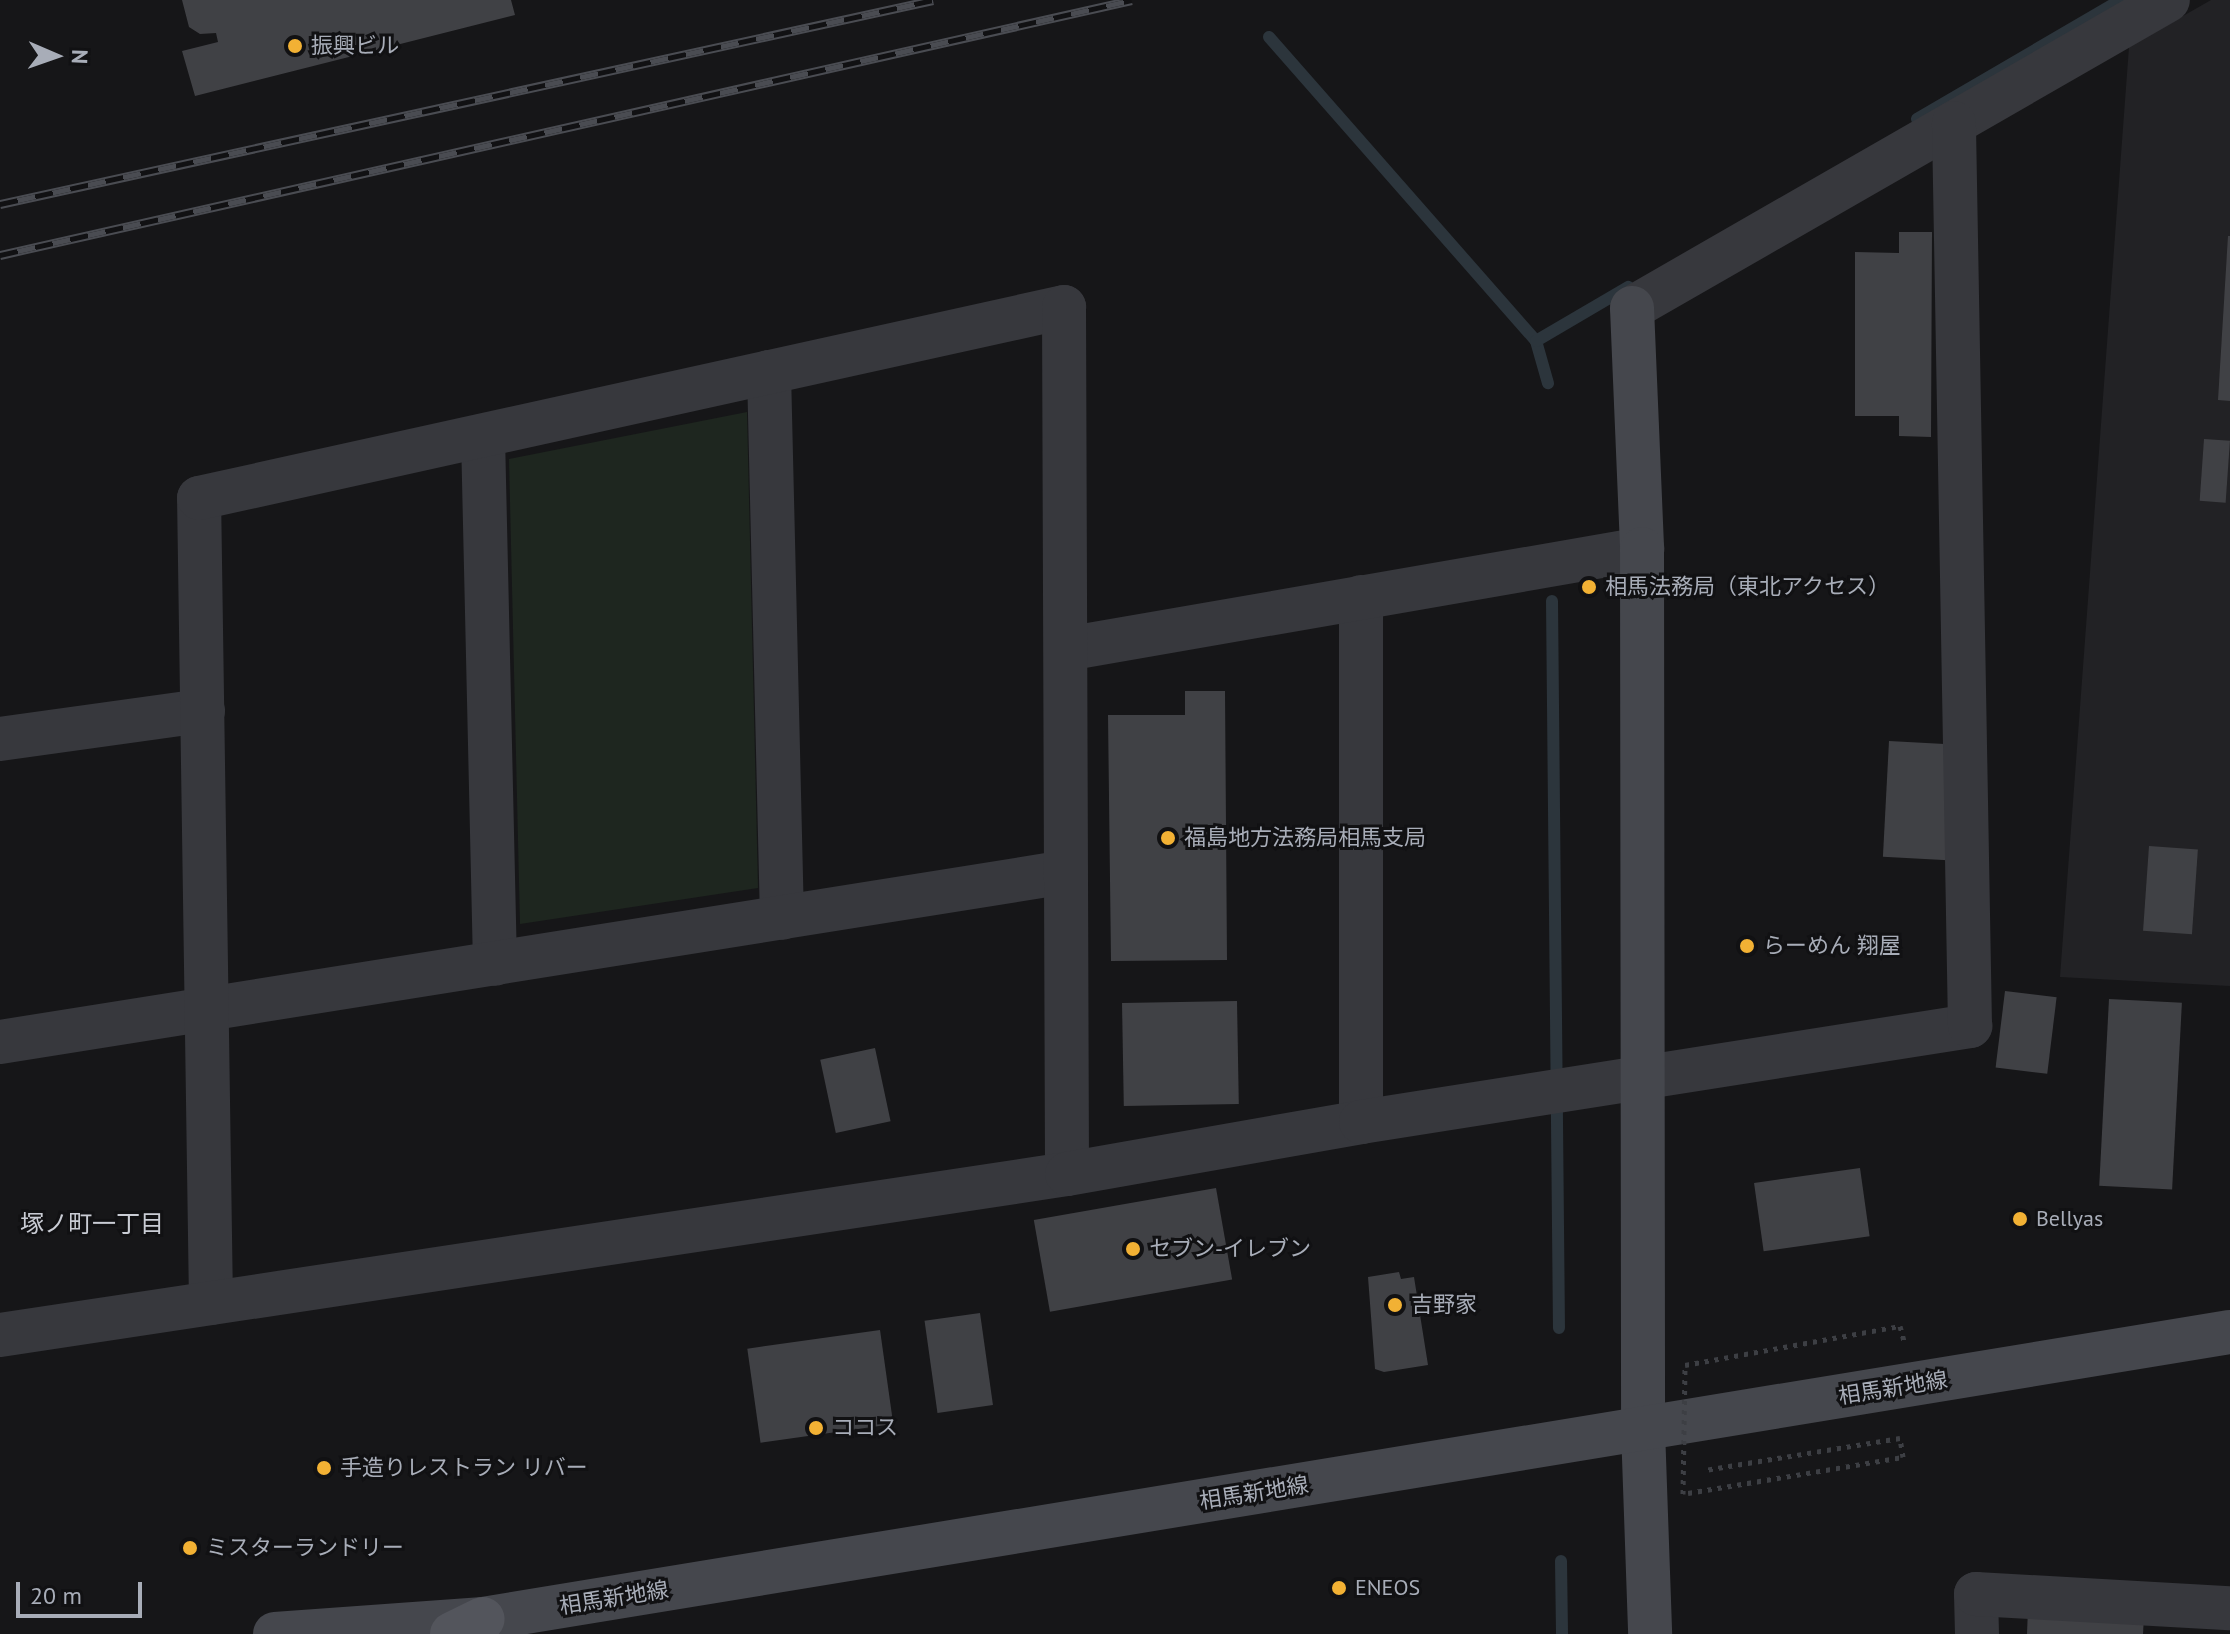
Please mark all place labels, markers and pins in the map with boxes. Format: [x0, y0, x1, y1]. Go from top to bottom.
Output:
place label: 振興ビル [311, 33, 399, 59]
marker: 振興ビル [286, 37, 304, 55]
place label: 相馬法務局（東北アクセス） [1605, 574, 1891, 600]
marker: 相馬法務局（東北アクセス） [1580, 578, 1598, 596]
place label: 福島地方法務局相馬支局 [1184, 825, 1426, 851]
marker: 福島地方法務局相馬支局 [1159, 829, 1177, 847]
place label: らーめん 翔屋 [1763, 933, 1901, 959]
marker: らーめん 翔屋 [1738, 937, 1756, 955]
place label: Bellyas [2036, 1206, 2103, 1232]
marker: Bellyas [2011, 1210, 2029, 1228]
place label: セブン-イレブン [1149, 1236, 1311, 1262]
marker: セブン-イレブン [1124, 1240, 1142, 1258]
place label: 吉野家 [1411, 1292, 1477, 1318]
marker: 吉野家 [1386, 1296, 1404, 1314]
place label: ココス [832, 1415, 898, 1441]
marker: ココス [807, 1419, 825, 1437]
place label: 手造りレストラン リバー [340, 1455, 588, 1481]
marker: 手造りレストラン リバー [315, 1459, 333, 1477]
place label: ミスターランドリー [206, 1535, 404, 1561]
marker: ミスターランドリー [181, 1539, 199, 1557]
place label: ENEOS [1355, 1575, 1420, 1601]
marker: ENEOS [1330, 1579, 1348, 1597]

